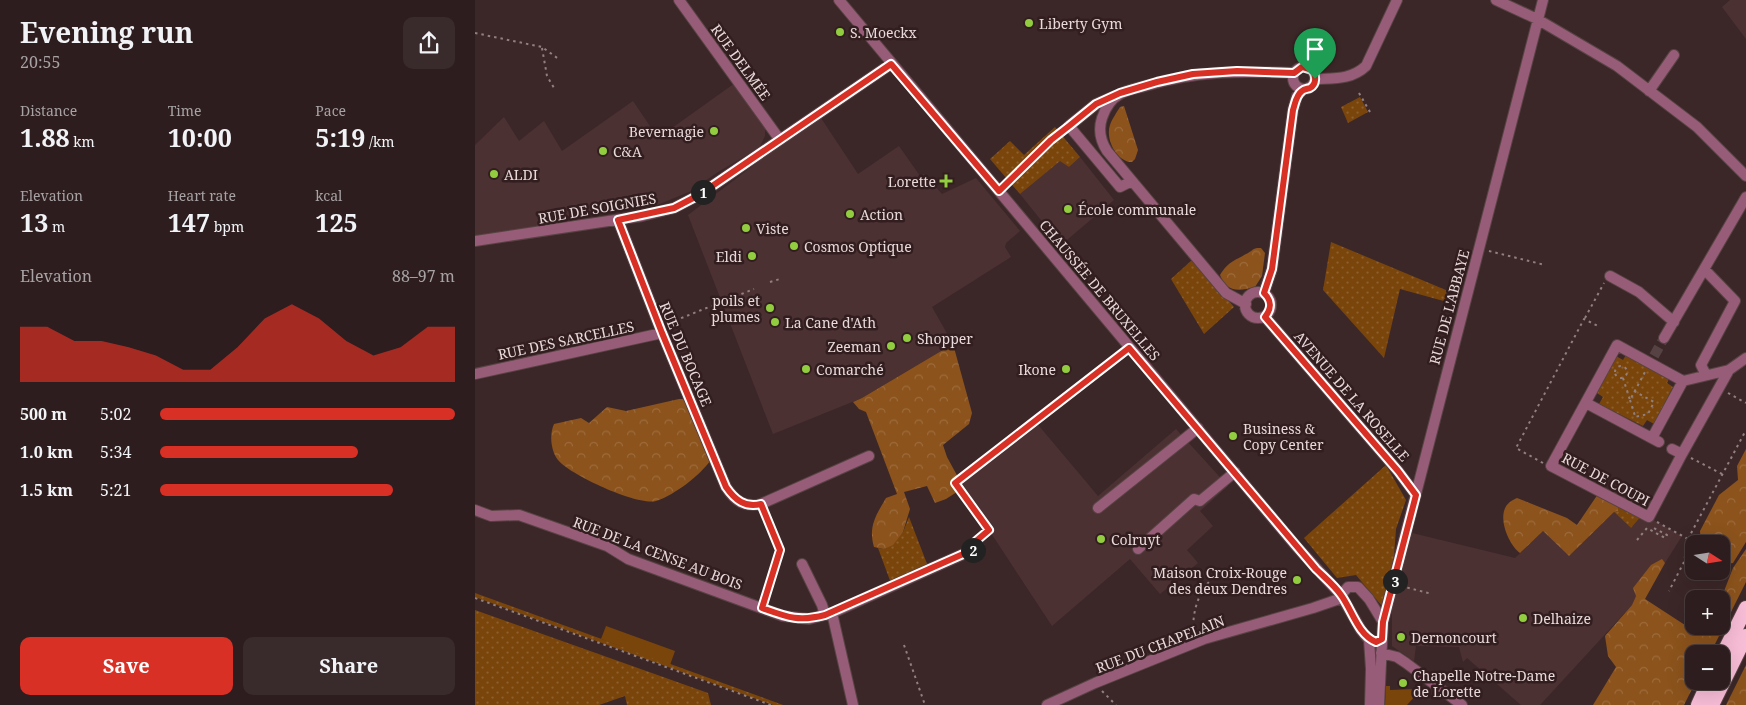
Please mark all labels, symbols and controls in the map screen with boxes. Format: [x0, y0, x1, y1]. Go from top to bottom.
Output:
text: Evening run [20, 13, 193, 51]
place label: Liberty Gym [1039, 14, 1123, 33]
button: share [403, 17, 455, 69]
marker: Liberty Gym [1023, 17, 1035, 29]
street label: RUE DELMÉE [707, 20, 775, 104]
place label: S. Moeckx [850, 23, 918, 42]
marker: S. Moeckx [834, 26, 846, 38]
pin [1294, 28, 1336, 79]
icon: arrive [1301, 35, 1329, 63]
text: 20:55 [20, 51, 60, 73]
text: Distance [20, 101, 77, 120]
text: Time [168, 101, 201, 120]
text: Pace [315, 101, 346, 120]
text: 1.88 [20, 120, 70, 154]
text: 10:00 [168, 120, 232, 154]
text: 5:19 [315, 120, 365, 154]
place label: Bevernagie [629, 122, 704, 141]
marker: Bevernagie [708, 125, 720, 137]
text: km [70, 132, 95, 151]
text: /km [365, 132, 394, 151]
place label: C&A [613, 142, 642, 161]
marker: C&A [597, 145, 609, 157]
place label: ALDI [504, 165, 538, 184]
marker: ALDI [488, 168, 500, 180]
place label: Lorette [888, 172, 936, 191]
marker: Lorette [940, 175, 952, 187]
pin: 1 [691, 180, 715, 204]
text: 1 [700, 183, 707, 202]
text: Elevation [20, 186, 83, 205]
text: Heart rate [168, 186, 236, 205]
text: kcal [315, 186, 342, 205]
street label: RUE DE SOIGNIES [537, 188, 657, 228]
place label: École communale [1078, 200, 1196, 219]
marker: École communale [1062, 203, 1074, 215]
text: 13 [20, 205, 48, 239]
text: 147 [168, 205, 210, 239]
text: 125 [315, 205, 358, 239]
place label: Action [860, 205, 903, 224]
marker: Action [844, 208, 856, 220]
street label: CHAUSSÉE DE BRUXELLES [1035, 216, 1165, 364]
text: m [48, 217, 65, 236]
text: bpm [210, 217, 244, 236]
place label: Viste [756, 219, 789, 238]
marker: Viste [740, 222, 752, 234]
place label: Cosmos Optique [804, 237, 912, 256]
marker: Cosmos Optique [788, 240, 800, 252]
place label: Eldi [716, 247, 743, 266]
street label: RUE DE L'ABBAYE [1425, 247, 1474, 366]
marker: Eldi [746, 250, 758, 262]
text: Elevation [20, 265, 92, 287]
text: 88–97 m [392, 265, 455, 287]
place label: poils et plumes [711, 291, 760, 326]
street label: RUE DU BOCAGE [655, 299, 717, 409]
marker: poils et plumes [764, 302, 776, 314]
place label: La Cane d'Ath [785, 313, 876, 332]
street label: RUE DES SARCELLES [496, 316, 636, 364]
marker: La Cane d'Ath [769, 316, 781, 328]
street label: AVENUE DE LA ROSELLE [1290, 327, 1414, 465]
place label: Shopper [917, 329, 973, 348]
marker: Shopper [901, 332, 913, 344]
place label: Zeeman [828, 337, 881, 356]
marker: Zeeman [885, 340, 897, 352]
place label: Comarché [816, 360, 884, 379]
place label: Ikone [1018, 360, 1056, 379]
marker: Comarché [800, 363, 812, 375]
marker: Ikone [1060, 363, 1072, 375]
text: 500 m [20, 403, 67, 425]
text: 5:02 [100, 403, 131, 425]
place label: Business & Copy Center [1243, 419, 1324, 454]
marker: Business & Copy Center [1227, 430, 1239, 442]
text: 1.0 km [20, 441, 73, 463]
text: 5:34 [100, 441, 131, 463]
street label: RUE DE COUPI [1559, 448, 1653, 510]
text: 1.5 km [20, 479, 73, 501]
text: 5:21 [100, 479, 131, 501]
street label: RUE DE LA CENSE AU BOIS [571, 512, 745, 594]
place label: Colruyt [1111, 530, 1160, 549]
marker: Colruyt [1095, 533, 1107, 545]
north arrow [1685, 535, 1730, 580]
map controls [1685, 535, 1730, 690]
pin: 2 [961, 538, 985, 562]
text: 2 [970, 541, 977, 560]
place label: Maison Croix-Rouge des deux Dendres [1153, 563, 1287, 598]
pin: 3 [1383, 568, 1407, 594]
text: 3 [1392, 572, 1399, 591]
marker: Maison Croix-Rouge des deux Dendres [1291, 574, 1303, 586]
button: + [1685, 590, 1730, 635]
place label: Delhaize [1533, 609, 1591, 628]
street label: RUE DU CHAPELAIN [1093, 611, 1227, 677]
marker: Delhaize [1517, 612, 1529, 624]
place label: Dernoncourt [1411, 628, 1497, 647]
marker: Dernoncourt [1395, 631, 1407, 643]
button: Save [20, 637, 233, 695]
button: Share [243, 637, 455, 695]
button: − [1685, 645, 1730, 690]
place label: Chapelle Notre-Dame de Lorette [1413, 666, 1555, 701]
marker: Chapelle Notre-Dame de Lorette [1397, 677, 1409, 689]

